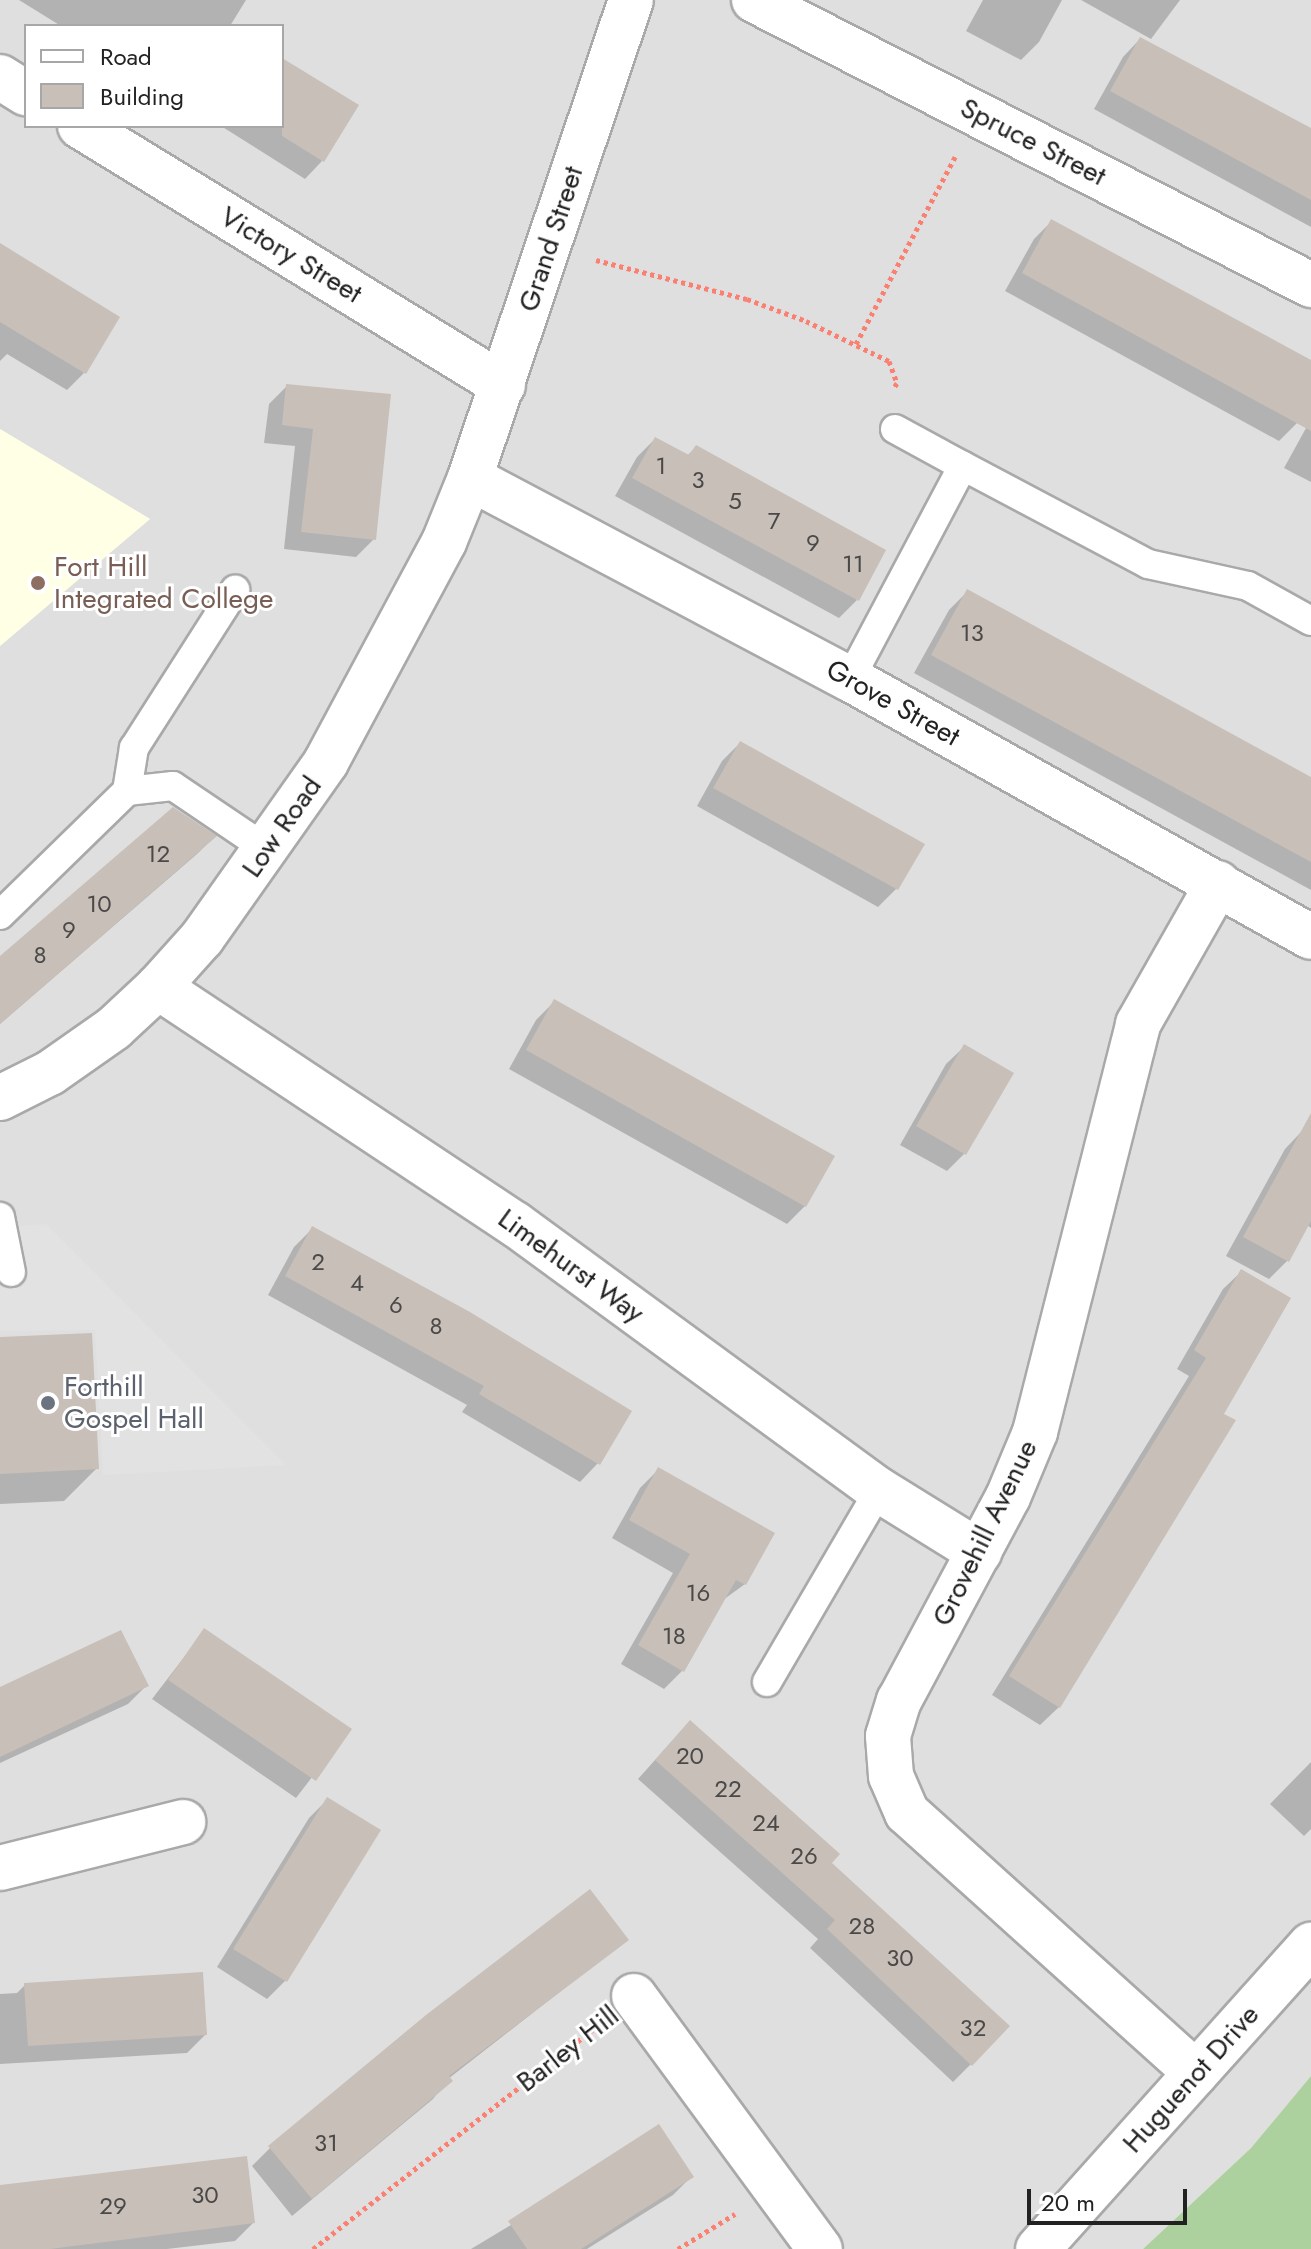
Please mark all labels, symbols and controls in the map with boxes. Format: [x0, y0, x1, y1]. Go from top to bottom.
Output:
legend [24, 24, 284, 128]
text: Road [100, 39, 152, 74]
text: Building [100, 79, 184, 114]
street label: Spruce Street [955, 91, 1111, 193]
street label: Grand Street [512, 162, 590, 316]
street label: Victory Street [214, 200, 368, 310]
house number: 1 [656, 452, 666, 480]
house number: 3 [691, 466, 705, 494]
house number: 5 [728, 487, 742, 515]
house number: 7 [768, 507, 780, 535]
house number: 9 [806, 529, 820, 557]
place label: Fort Hill Integrated College [54, 550, 273, 616]
house number: 11 [842, 550, 864, 578]
marker: Fort Hill Integrated College [29, 574, 47, 592]
house number: 13 [960, 619, 984, 647]
street label: Grove Street [820, 653, 966, 753]
street label: Low Road [235, 770, 329, 884]
house number: 12 [146, 840, 170, 868]
house number: 10 [86, 890, 112, 918]
house number: 9 [62, 916, 76, 944]
house number: 8 [33, 941, 47, 969]
street label: Limehurst Way [492, 1202, 650, 1330]
house number: 2 [311, 1248, 325, 1276]
house number: 4 [350, 1269, 364, 1297]
house number: 6 [389, 1291, 403, 1319]
house number: 8 [429, 1312, 443, 1340]
place label: Forthill Gospel Hall [64, 1370, 204, 1436]
marker: Forthill Gospel Hall [39, 1394, 57, 1412]
street label: Grovehill Avenue [926, 1435, 1044, 1631]
house number: 16 [686, 1579, 710, 1607]
house number: 18 [662, 1622, 686, 1650]
house number: 20 [676, 1742, 704, 1770]
house number: 22 [714, 1775, 742, 1803]
house number: 24 [752, 1809, 780, 1837]
house number: 26 [790, 1842, 818, 1870]
house number: 28 [849, 1912, 875, 1940]
house number: 30 [886, 1944, 914, 1972]
street label: Huguenot Drive [1116, 1998, 1266, 2160]
street label: Barley Hill [510, 1999, 626, 2099]
house number: 32 [960, 2014, 986, 2042]
house number: 31 [314, 2129, 338, 2157]
scale bar [1031, 2173, 1191, 2223]
house number: 30 [191, 2181, 219, 2209]
text: 20 m [1041, 2185, 1095, 2220]
house number: 29 [99, 2192, 127, 2220]

